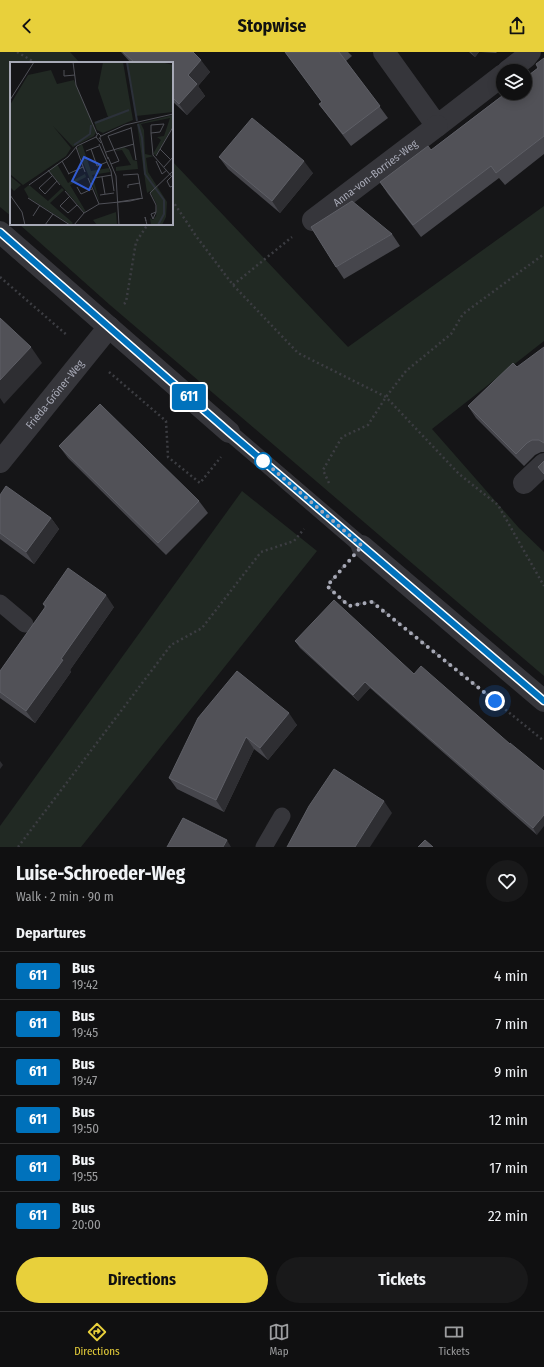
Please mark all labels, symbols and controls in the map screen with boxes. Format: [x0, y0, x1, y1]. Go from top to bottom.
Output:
icon: back [16, 15, 38, 37]
text: Stopwise [238, 15, 306, 37]
icon: share [506, 15, 528, 37]
inset map [10, 62, 173, 225]
map controls [496, 64, 532, 100]
button: layers [496, 64, 532, 100]
street label: Anna-von-Borries-Weg [330, 136, 421, 209]
street label: Frieda-Gröner-Weg [23, 357, 87, 431]
line badge: 611 [166, 384, 212, 410]
text: 611 [180, 388, 198, 405]
unlabelled marker [254, 452, 272, 470]
your location [485, 691, 505, 711]
button: heart [486, 860, 528, 902]
text: Luise-Schroeder-Weg [16, 862, 185, 885]
text: Walk · 2 min · 90 m [16, 889, 114, 904]
text: Departures [16, 924, 86, 942]
text: Bus [72, 959, 95, 977]
text: 611 [29, 967, 47, 984]
text: 4 min [494, 967, 528, 985]
text: 19:42 [72, 977, 98, 992]
text: Bus [72, 1007, 95, 1025]
text: 611 [29, 1015, 47, 1032]
text: 7 min [495, 1015, 528, 1033]
text: 19:45 [72, 1025, 98, 1040]
text: Bus [72, 1055, 95, 1073]
text: 611 [29, 1063, 47, 1080]
text: 9 min [494, 1063, 528, 1081]
text: 19:47 [72, 1073, 97, 1088]
text: Bus [72, 1103, 95, 1121]
text: 611 [29, 1111, 47, 1128]
text: 12 min [489, 1111, 528, 1129]
text: 19:50 [72, 1121, 99, 1136]
text: Bus [72, 1151, 95, 1169]
text: 611 [29, 1159, 47, 1176]
text: 17 min [489, 1159, 528, 1177]
text: 19:55 [72, 1169, 98, 1184]
text: Bus [72, 1199, 95, 1217]
text: 611 [29, 1207, 47, 1224]
text: 22 min [488, 1207, 528, 1225]
text: 20:00 [72, 1217, 101, 1232]
button: Directions [16, 1257, 268, 1303]
button: Tickets [276, 1257, 528, 1303]
tab: Directions [74, 1321, 120, 1358]
tab: Map [268, 1321, 290, 1358]
tab: Tickets [438, 1321, 470, 1358]

